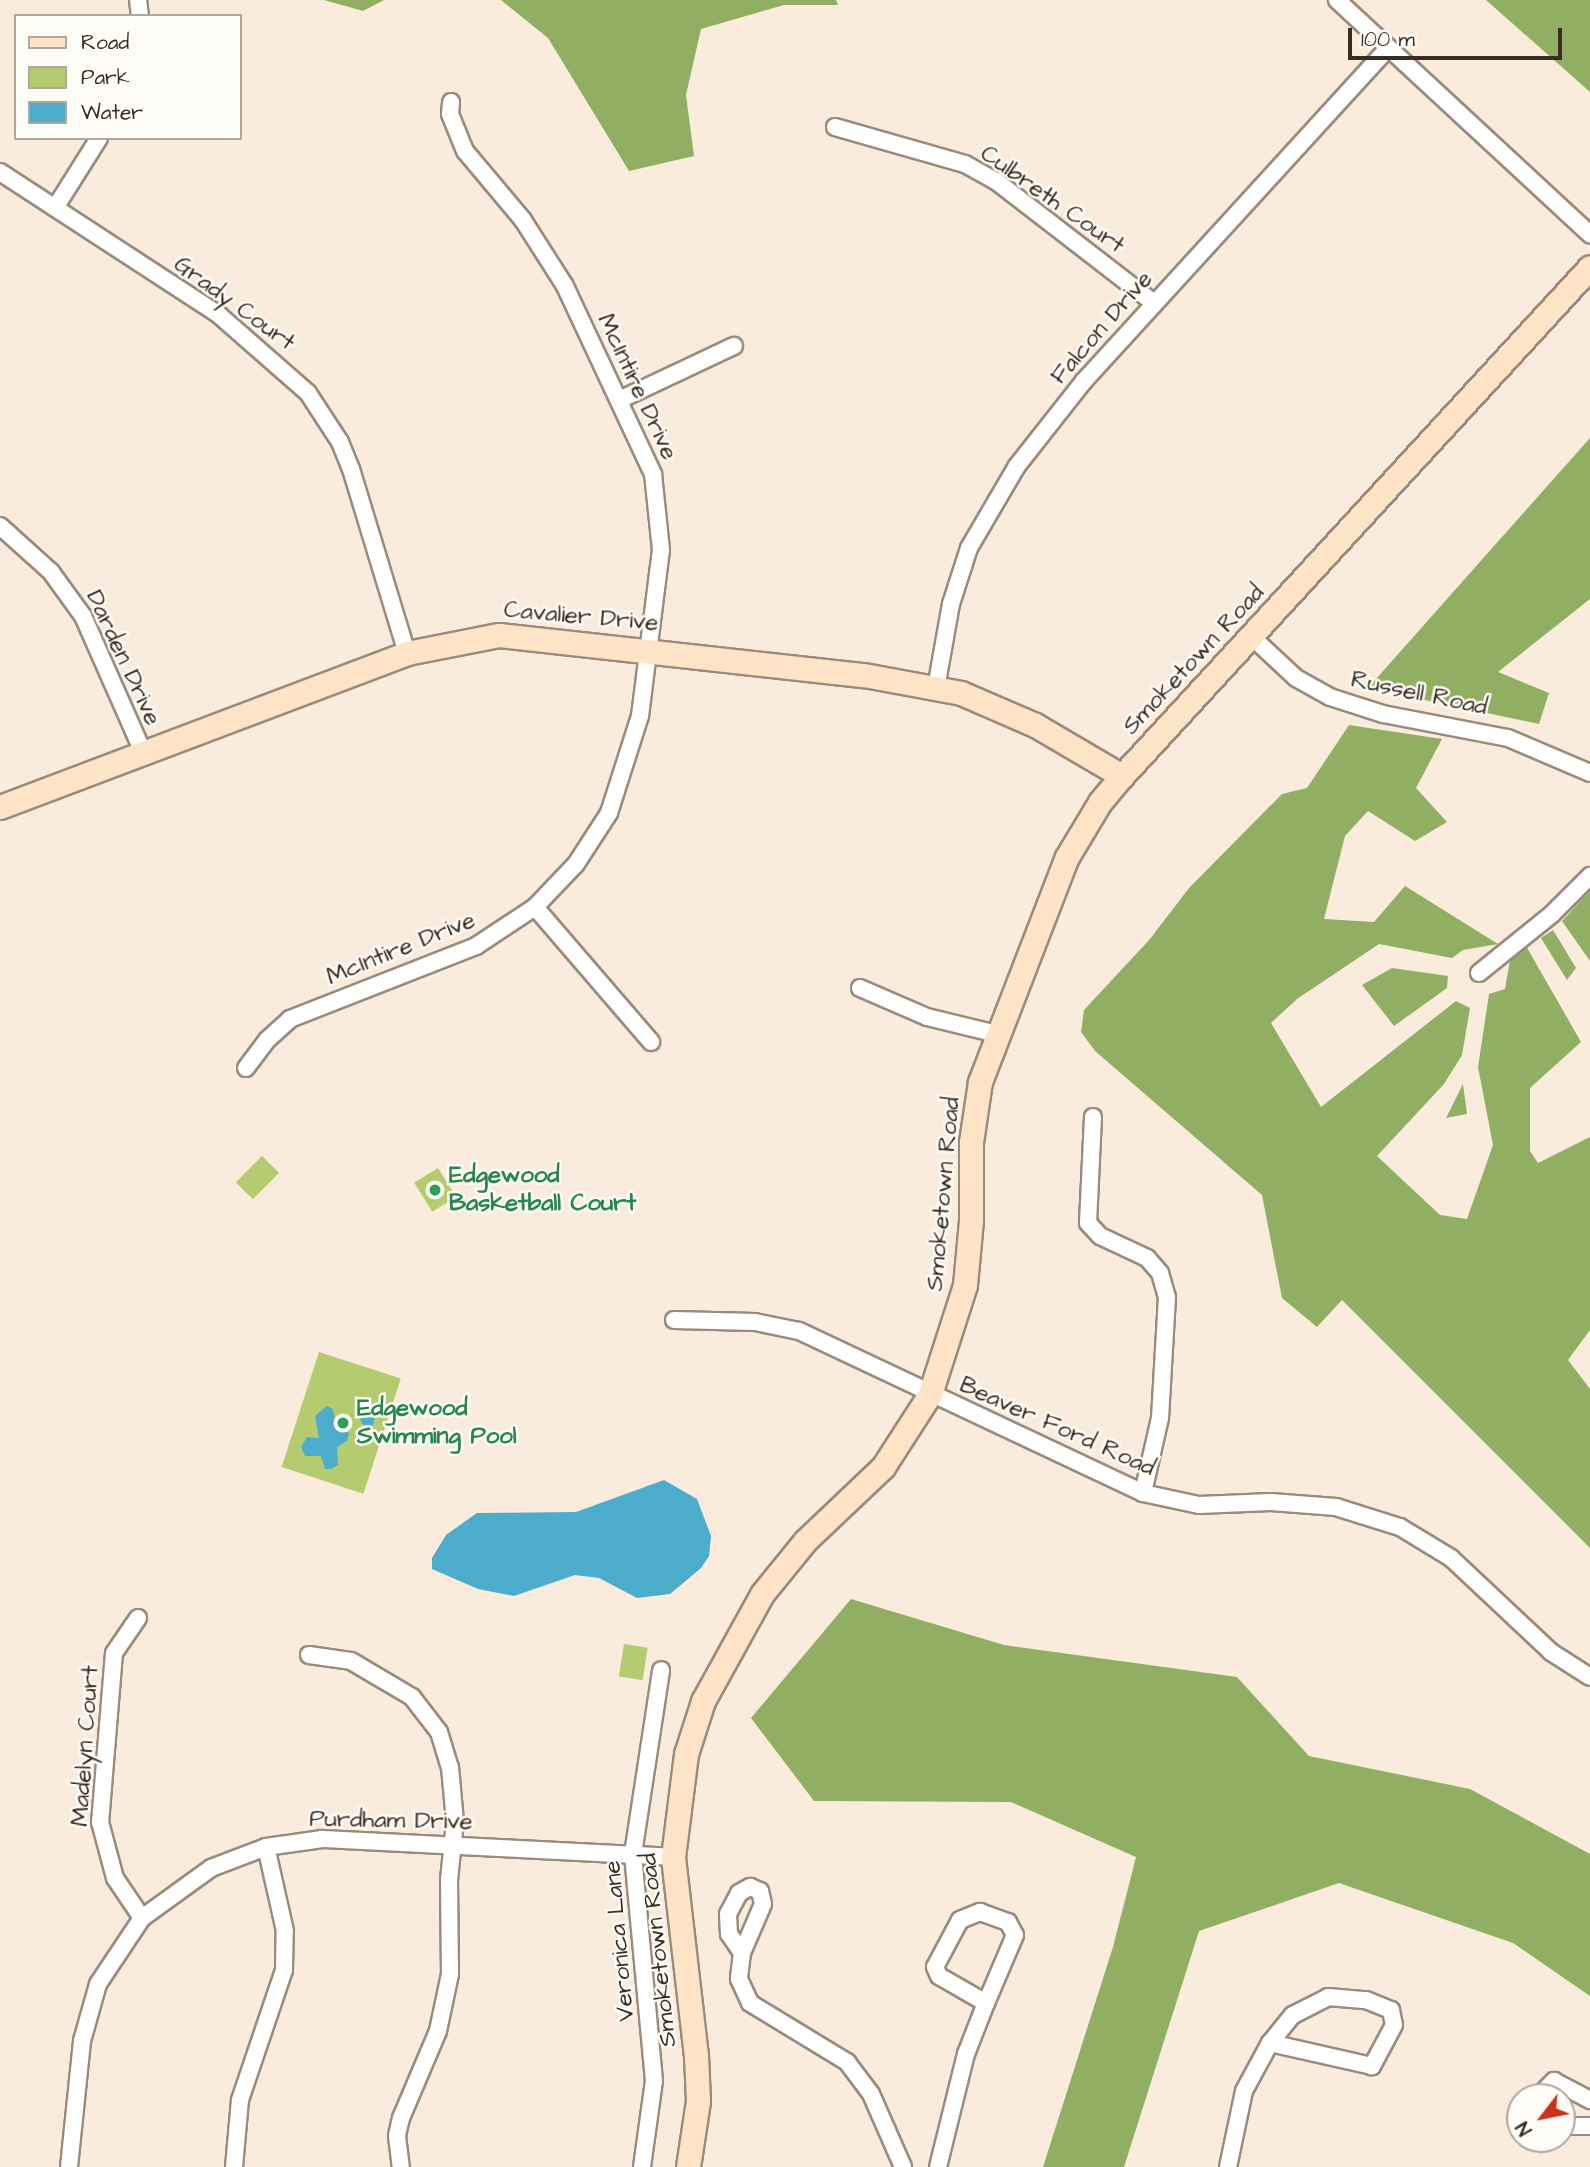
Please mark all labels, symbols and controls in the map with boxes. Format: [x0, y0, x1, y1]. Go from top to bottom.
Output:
legend [14, 14, 242, 140]
scale bar [1352, 14, 1566, 58]
text: 100 m [1361, 25, 1415, 54]
text: Road [81, 28, 129, 57]
text: Park [81, 63, 130, 92]
text: Water [81, 98, 143, 127]
street label: Culbreth Court [974, 140, 1130, 260]
street label: Grady Court [168, 250, 300, 358]
street label: Falcon Drive [1045, 265, 1159, 391]
street label: McIntire Drive [591, 309, 683, 465]
street label: Smoketown Road [1117, 579, 1271, 741]
street label: Darden Drive [79, 586, 167, 730]
street label: Cavalier Drive [503, 596, 659, 638]
street label: Russell Road [1348, 666, 1490, 722]
street label: McIntire Drive [322, 906, 480, 992]
street label: Smoketown Road [921, 1096, 967, 1292]
place label: Edgewood Basketball Court [449, 1162, 636, 1218]
marker: Edgewood Basketball Court [427, 1182, 443, 1198]
street label: Beaver Ford Road [955, 1371, 1159, 1483]
place label: Edgewood Swimming Pool [357, 1395, 517, 1451]
marker: Edgewood Swimming Pool [335, 1415, 351, 1431]
street label: Madelyn Court [66, 1664, 106, 1828]
street label: Purdham Drive [309, 1805, 473, 1837]
street label: Smoketown Road [635, 1852, 683, 2048]
street label: Veronica Lane [599, 1859, 641, 2023]
north arrow [1506, 2083, 1576, 2153]
text: N [1510, 2116, 1539, 2141]

